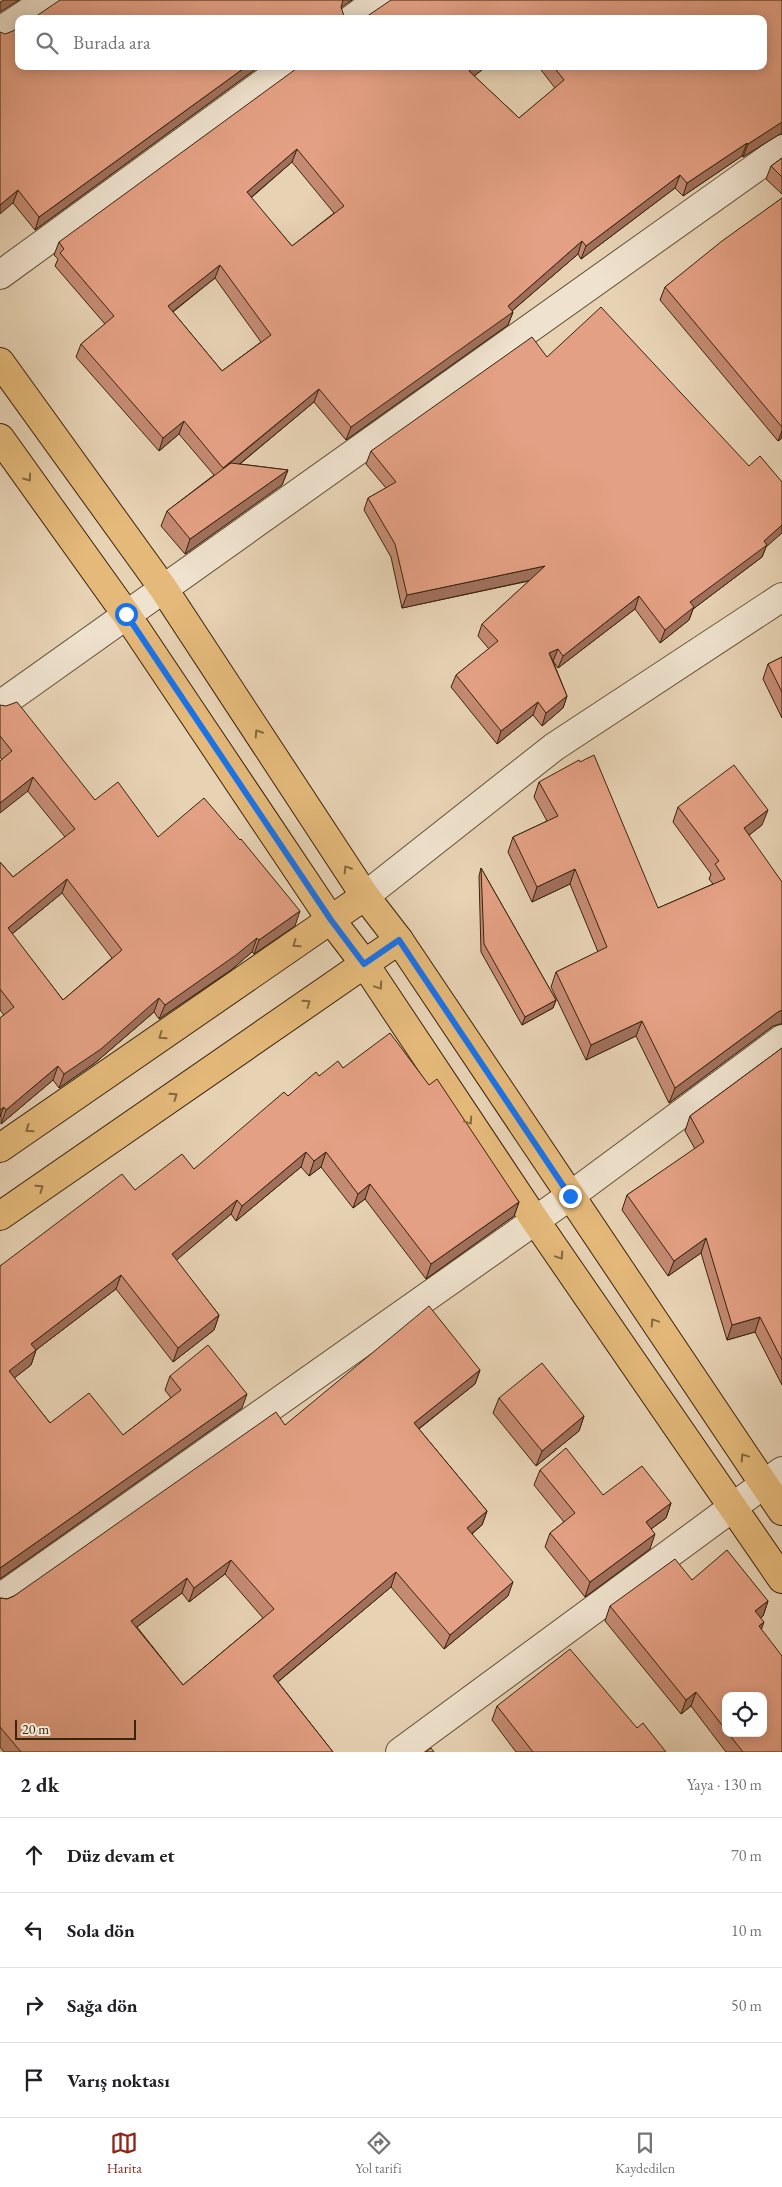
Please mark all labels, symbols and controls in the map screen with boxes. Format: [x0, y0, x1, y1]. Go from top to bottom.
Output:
search box [15, 15, 767, 70]
icon: search [33, 29, 61, 57]
text: Burada ara [73, 30, 151, 55]
one-way arrow [23, 472, 31, 481]
route start [115, 603, 138, 626]
one-way arrow [255, 729, 264, 738]
one-way arrow [344, 865, 353, 874]
one-way arrow [292, 938, 302, 947]
one-way arrow [373, 981, 383, 990]
one-way arrow [301, 1000, 311, 1009]
one-way arrow [159, 1030, 168, 1039]
one-way arrow [168, 1093, 177, 1102]
one-way arrow [463, 1116, 472, 1125]
one-way arrow [25, 1123, 34, 1132]
one-way arrow [34, 1185, 44, 1194]
route end [559, 1185, 582, 1208]
one-way arrow [554, 1251, 563, 1260]
one-way arrow [651, 1318, 660, 1327]
one-way arrow [741, 1453, 750, 1463]
map controls [722, 1692, 767, 1737]
button: locate [722, 1692, 767, 1737]
scale bar [15, 1717, 136, 1740]
text: 20 m [22, 1720, 49, 1738]
text: 2 dk [20, 1771, 59, 1798]
text: Yaya · 130 m [687, 1774, 762, 1795]
icon: ahead [20, 1841, 48, 1869]
text: Düz devam et [67, 1843, 175, 1868]
text: 70 m [731, 1845, 762, 1866]
icon: left [20, 1916, 48, 1944]
text: Sola dön [67, 1918, 135, 1943]
text: 10 m [731, 1920, 762, 1941]
icon: right [20, 1991, 48, 2019]
text: Sağa dön [67, 1993, 138, 2018]
text: 50 m [731, 1995, 762, 2016]
icon: arrive [20, 2066, 48, 2094]
text: Varış noktası [67, 2068, 170, 2093]
tab: Harita [107, 2129, 142, 2177]
tab: Yol tarifi [355, 2129, 402, 2177]
tab: Kaydedilen [615, 2129, 675, 2177]

